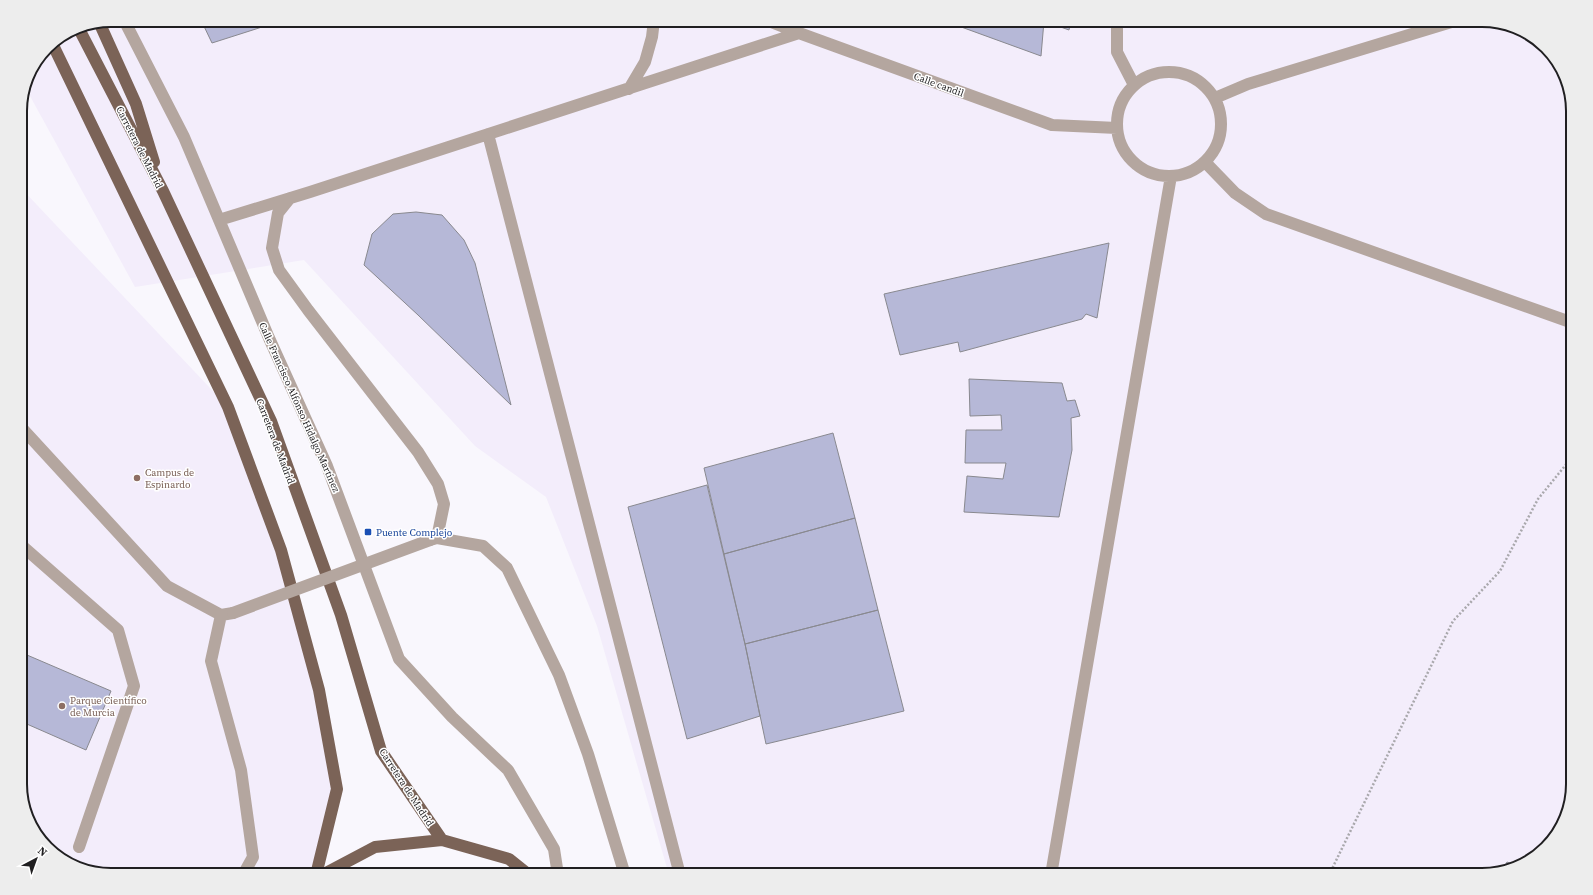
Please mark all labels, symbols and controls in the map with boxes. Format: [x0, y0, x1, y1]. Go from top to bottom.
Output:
street label: Calle candil [912, 69, 966, 100]
street label: Carretera de Madrid [113, 104, 166, 191]
street label: Calle Francisco Alfonso Hidalgo Martínez [256, 320, 343, 495]
street label: Carretera de Madrid [253, 397, 298, 486]
place label: Campus de Espinardo [145, 466, 194, 491]
marker: Campus de Espinardo [132, 473, 142, 483]
place label: Puente Complejo [376, 526, 453, 539]
marker: Puente Complejo [363, 527, 373, 537]
place label: Parque Científico de Murcia [70, 694, 147, 719]
marker: Parque Científico de Murcia [57, 701, 67, 711]
street label: Carretera de Madrid [377, 746, 437, 829]
north arrow [16, 839, 56, 879]
text: N [34, 844, 50, 860]

